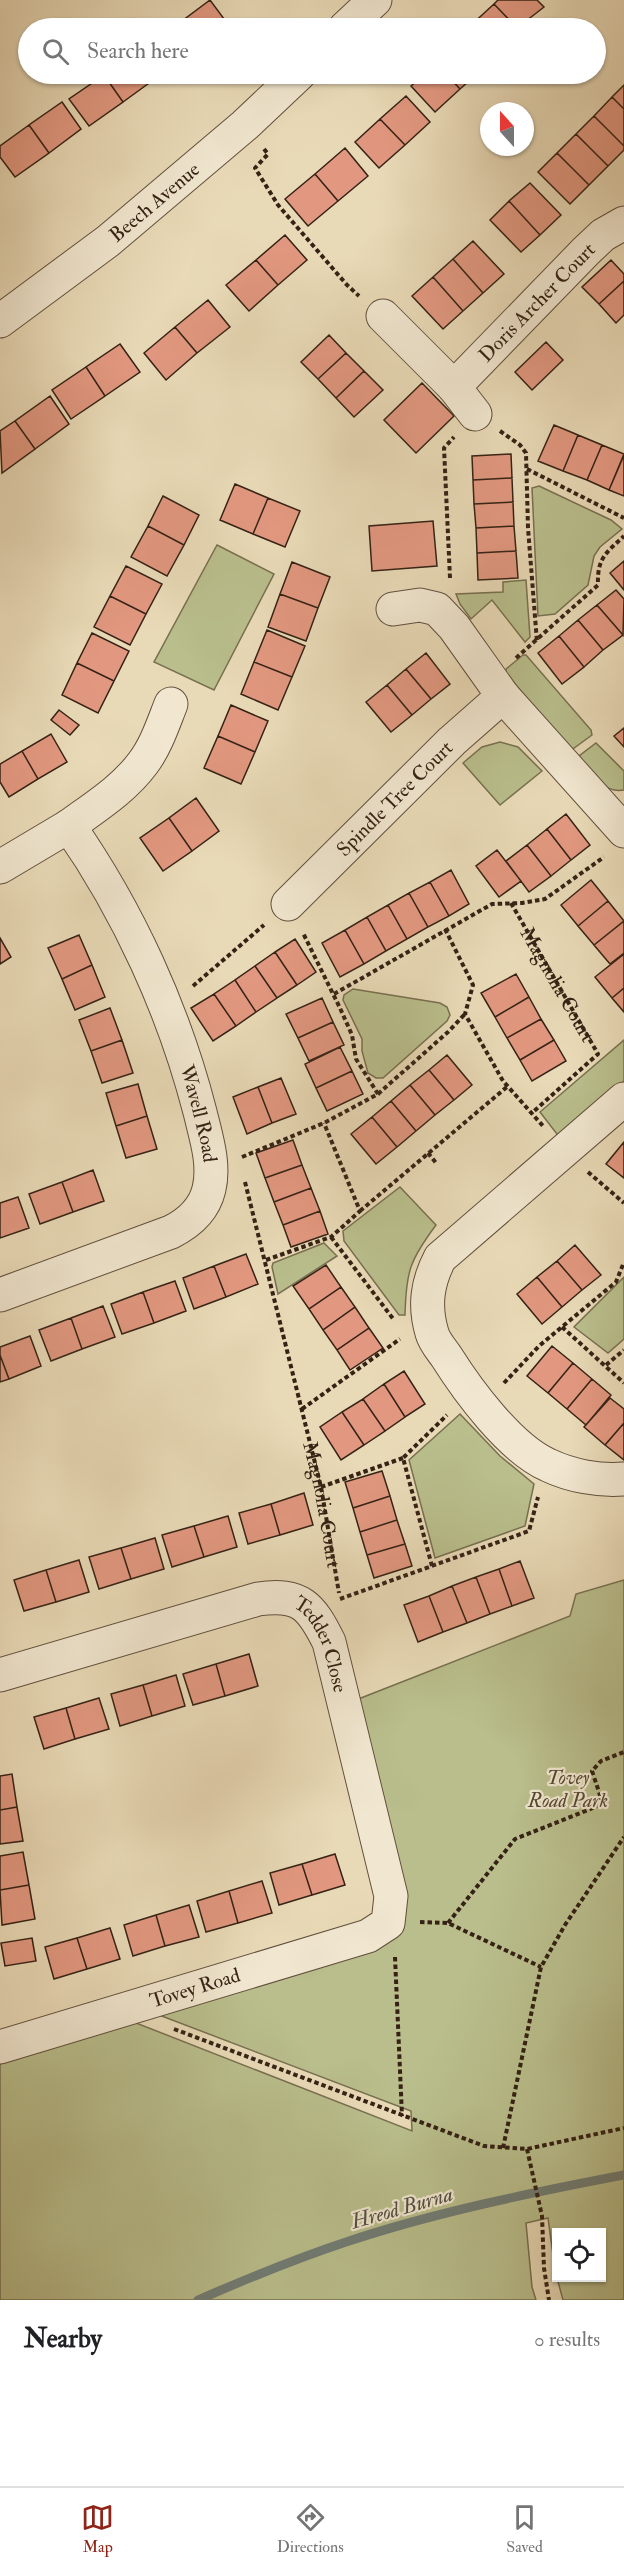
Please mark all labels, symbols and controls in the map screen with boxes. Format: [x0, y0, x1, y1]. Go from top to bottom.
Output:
search box [18, 18, 606, 84]
icon: search [39, 35, 72, 68]
text: Search here [87, 37, 189, 65]
north arrow [480, 102, 534, 156]
street label: Beech Avenue [104, 157, 205, 247]
street label: Doris Archer Court [473, 236, 600, 367]
street label: Spindle Tree Court [331, 735, 458, 861]
street label: Magnolia Court [515, 922, 601, 1047]
street label: Wavell Road [174, 1061, 223, 1164]
street label: Magnolia Court [298, 1439, 347, 1570]
street label: Tedder Close [290, 1590, 353, 1695]
park label: Tovey Road Park [527, 1765, 608, 1813]
street label: Tovey Road [147, 1962, 243, 2014]
water label: Hreod Burna [347, 2181, 456, 2236]
map controls [552, 2228, 606, 2282]
button: locate [552, 2228, 606, 2282]
text: Nearby [24, 2323, 102, 2355]
text: 0 results [534, 2327, 600, 2352]
tab: Map [81, 2501, 114, 2557]
tab: Directions [277, 2501, 344, 2557]
tab: Saved [506, 2501, 543, 2557]

